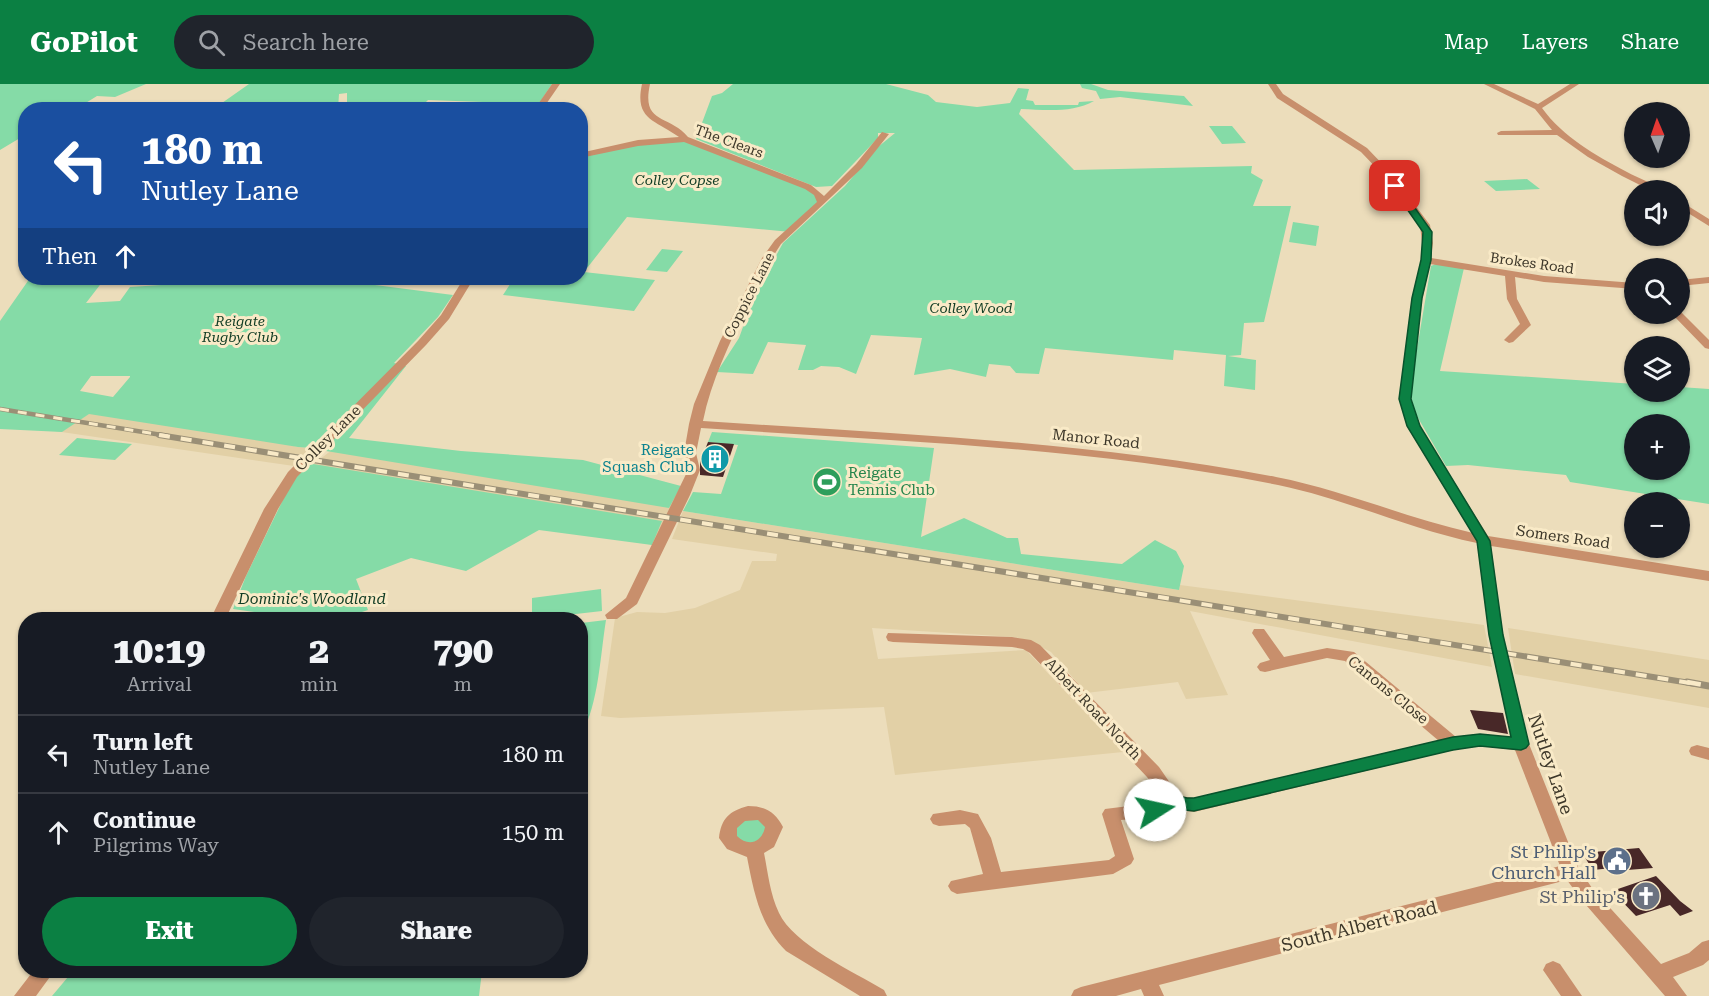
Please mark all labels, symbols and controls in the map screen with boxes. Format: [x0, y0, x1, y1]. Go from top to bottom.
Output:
search box [174, 15, 594, 69]
text: GoPilot [30, 26, 138, 59]
icon: search [195, 26, 228, 59]
text: Search here [243, 30, 369, 55]
text: Map [1444, 30, 1489, 54]
text: Layers [1522, 30, 1588, 54]
text: Share [1621, 30, 1679, 54]
north arrow [1624, 102, 1690, 168]
map controls [1624, 102, 1690, 558]
street label: The Clears [693, 121, 766, 161]
text: 180 m [141, 125, 263, 174]
icon: left [42, 126, 120, 204]
pin [1369, 160, 1420, 211]
icon: arrive [1378, 169, 1411, 202]
park label: Colley Copse [635, 172, 719, 188]
text: Nutley Lane [141, 175, 299, 207]
button: sound [1624, 180, 1690, 246]
icon: ahead [109, 240, 142, 273]
text: Then [42, 244, 97, 269]
street label: Coppice Lane [721, 249, 778, 340]
street label: Brokes Road [1489, 249, 1575, 277]
button: search [1624, 258, 1690, 324]
park label: Colley Wood [929, 300, 1013, 316]
park label: Reigate Rugby Club [201, 313, 278, 345]
button: layers [1624, 336, 1690, 402]
street label: Colley Lane [291, 401, 365, 475]
button: + [1624, 414, 1690, 480]
street label: Manor Road [1051, 425, 1141, 453]
place label: Reigate Squash Club [602, 441, 694, 476]
building icon: Reigate Squash Club [699, 443, 731, 475]
place label: Reigate Tennis Club [848, 464, 935, 499]
sports icon: Reigate Tennis Club [811, 466, 843, 498]
button: − [1624, 492, 1690, 558]
street label: Somers Road [1515, 522, 1611, 553]
park label: Dominic's Woodland [237, 590, 386, 608]
text: 10:19 [113, 630, 205, 672]
text: 2 [309, 630, 329, 672]
text: 790 [433, 630, 493, 672]
street label: Canons Close [1344, 652, 1432, 728]
street label: Albert Road North [1041, 654, 1145, 764]
text: Arrival [127, 672, 192, 696]
text: min [300, 672, 338, 696]
text: m [454, 672, 472, 696]
street label: Nutley Lane [1524, 711, 1578, 817]
text: Turn left [93, 730, 193, 755]
icon: left [42, 738, 75, 771]
text: 180 m [501, 742, 564, 767]
text: Nutley Lane [93, 755, 210, 779]
position arrow [1123, 778, 1187, 842]
text: Continue [93, 808, 196, 833]
icon: ahead [42, 816, 75, 849]
text: 150 m [501, 820, 564, 845]
text: Pilgrims Way [93, 833, 219, 857]
place label: St Philip's Church Hall [1491, 841, 1596, 883]
public building icon: St Philip's Church Hall [1601, 845, 1633, 877]
church icon: St Philip's [1630, 880, 1662, 912]
place label: St Philip's [1539, 886, 1625, 907]
street label: South Albert Road [1279, 896, 1439, 956]
button: Exit [42, 897, 297, 966]
button: Share [309, 897, 564, 966]

